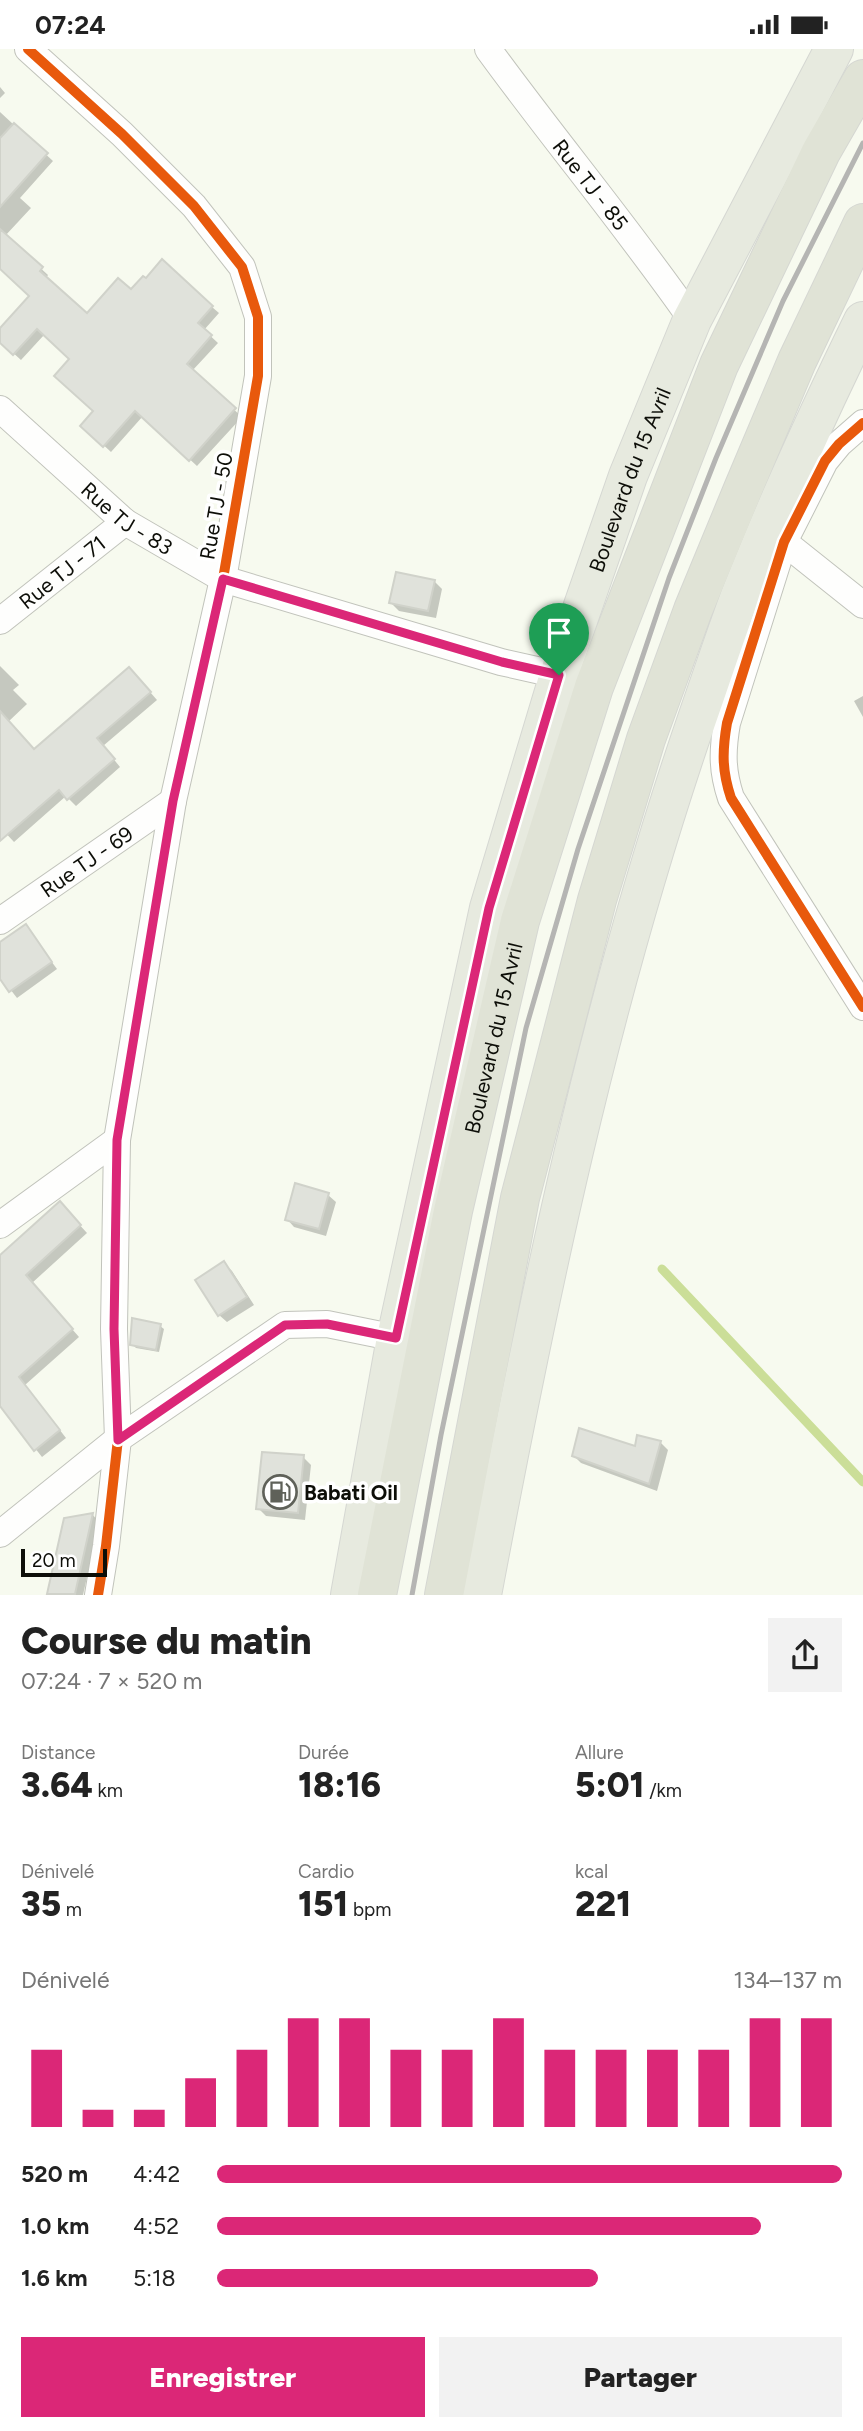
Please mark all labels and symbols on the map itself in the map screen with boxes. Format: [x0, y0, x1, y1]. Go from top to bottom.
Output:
street label: Rue TJ - 85 [548, 134, 634, 235]
street label: Boulevard du 15 Avril [583, 384, 676, 575]
street label: Rue TJ - 50 [194, 450, 238, 562]
street label: Rue TJ - 83 [76, 476, 177, 560]
street label: Rue TJ - 71 [14, 530, 110, 614]
pin [529, 603, 589, 675]
street label: Rue TJ - 69 [35, 820, 137, 902]
street label: Boulevard du 15 Avril [459, 940, 527, 1136]
fuel station icon: Babati Oil [261, 1473, 299, 1511]
place label: Babati Oil [304, 1480, 398, 1505]
scale bar [21, 1545, 107, 1577]

